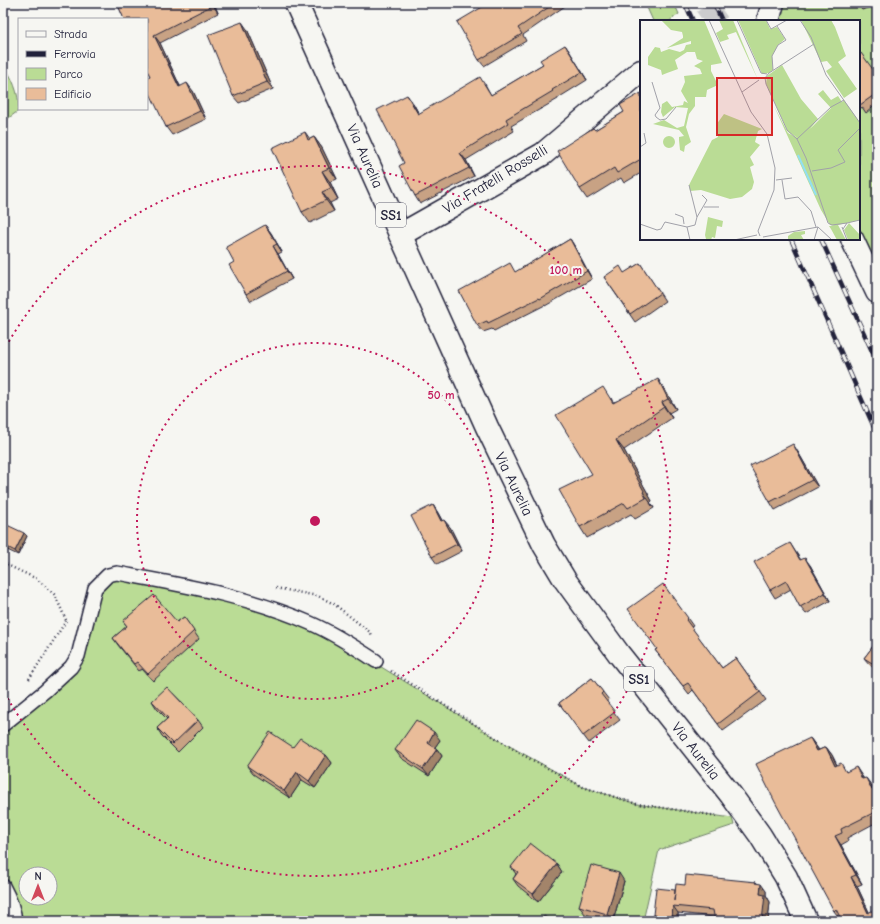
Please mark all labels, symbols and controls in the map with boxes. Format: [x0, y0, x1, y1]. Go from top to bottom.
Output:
legend [18, 18, 148, 110]
inset map [640, 20, 860, 240]
text: Strada [54, 27, 87, 41]
text: Ferrovia [54, 47, 96, 61]
text: Parco [54, 67, 83, 81]
text: Edificio [54, 87, 91, 101]
street label: Via Aurelia [343, 121, 387, 191]
street label: Via Fratelli Rosselli [439, 141, 551, 217]
road number: SS1 [376, 203, 406, 227]
text: 100 m [550, 263, 582, 277]
text: 50 m [427, 388, 455, 402]
street label: Via Aurelia [491, 449, 537, 519]
centre of rings [308, 514, 322, 528]
road number: SS1 [624, 667, 654, 691]
street label: Via Aurelia [668, 719, 724, 783]
north arrow [18, 866, 58, 906]
text: N [34, 870, 42, 883]

